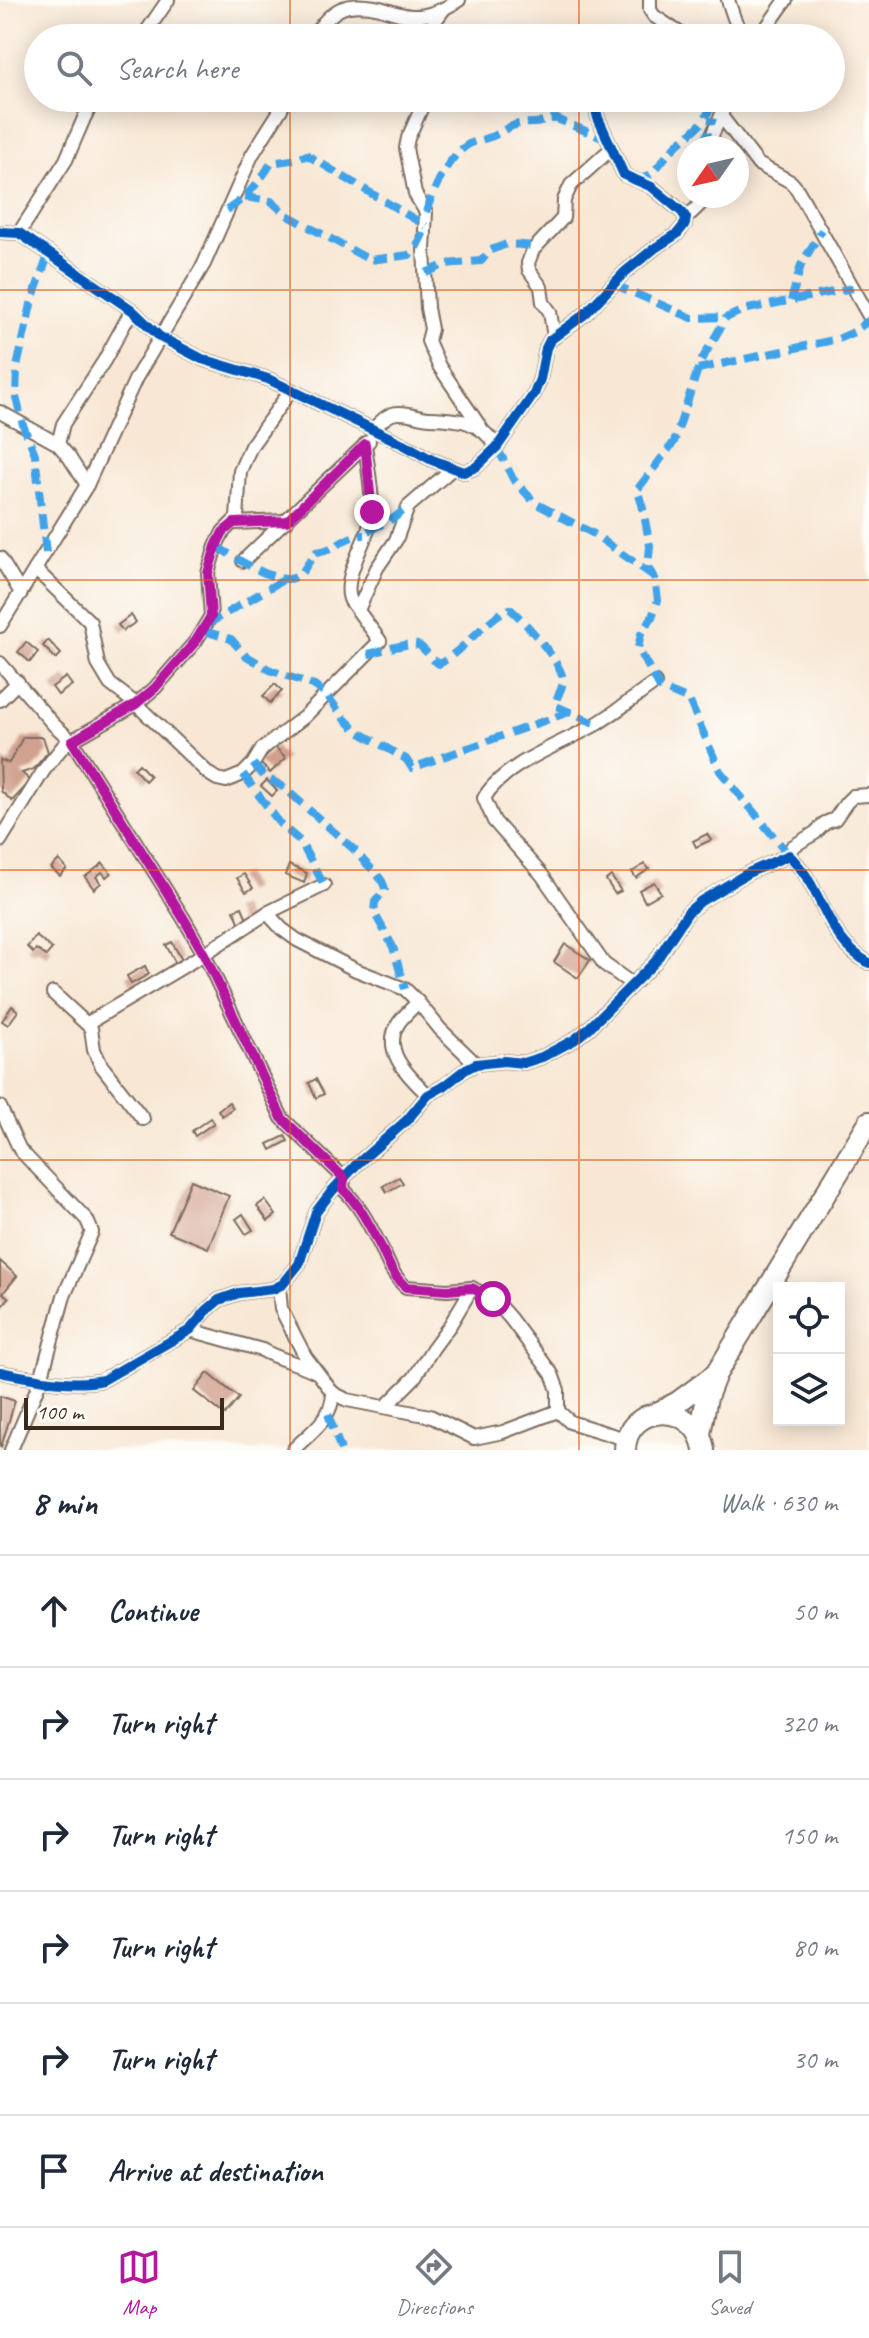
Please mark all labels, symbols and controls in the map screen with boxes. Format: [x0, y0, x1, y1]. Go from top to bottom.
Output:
search box [24, 24, 845, 112]
icon: search [52, 46, 96, 90]
text: Search here [116, 49, 238, 87]
north arrow [677, 136, 749, 208]
route end [354, 494, 390, 530]
route start [475, 1281, 511, 1317]
map controls [773, 1282, 845, 1426]
button: locate [773, 1282, 845, 1354]
button: layers [773, 1354, 845, 1426]
scale bar [24, 1394, 224, 1430]
text: 100 m [36, 1398, 83, 1426]
text: 8 min [32, 1481, 97, 1524]
text: Walk · 630 m [720, 1486, 837, 1519]
icon: ahead [32, 1589, 76, 1633]
text: Continue [108, 1592, 198, 1630]
text: 50 m [793, 1595, 837, 1628]
icon: right [32, 1701, 76, 1745]
text: Turn right [108, 1704, 213, 1742]
text: 320 m [781, 1707, 837, 1740]
icon: right [32, 1813, 76, 1857]
text: Turn right [108, 1816, 213, 1854]
text: 150 m [781, 1819, 837, 1852]
icon: right [32, 1925, 76, 1969]
text: Turn right [108, 1928, 213, 1966]
text: 80 m [793, 1931, 837, 1964]
icon: right [32, 2037, 76, 2081]
text: Turn right [108, 2040, 213, 2078]
text: 30 m [793, 2043, 837, 2076]
icon: arrive [32, 2149, 76, 2193]
text: Arrive at destination [108, 2152, 323, 2190]
tab: Map [117, 2245, 161, 2321]
tab: Directions [396, 2245, 473, 2321]
tab: Saved [708, 2245, 752, 2321]

